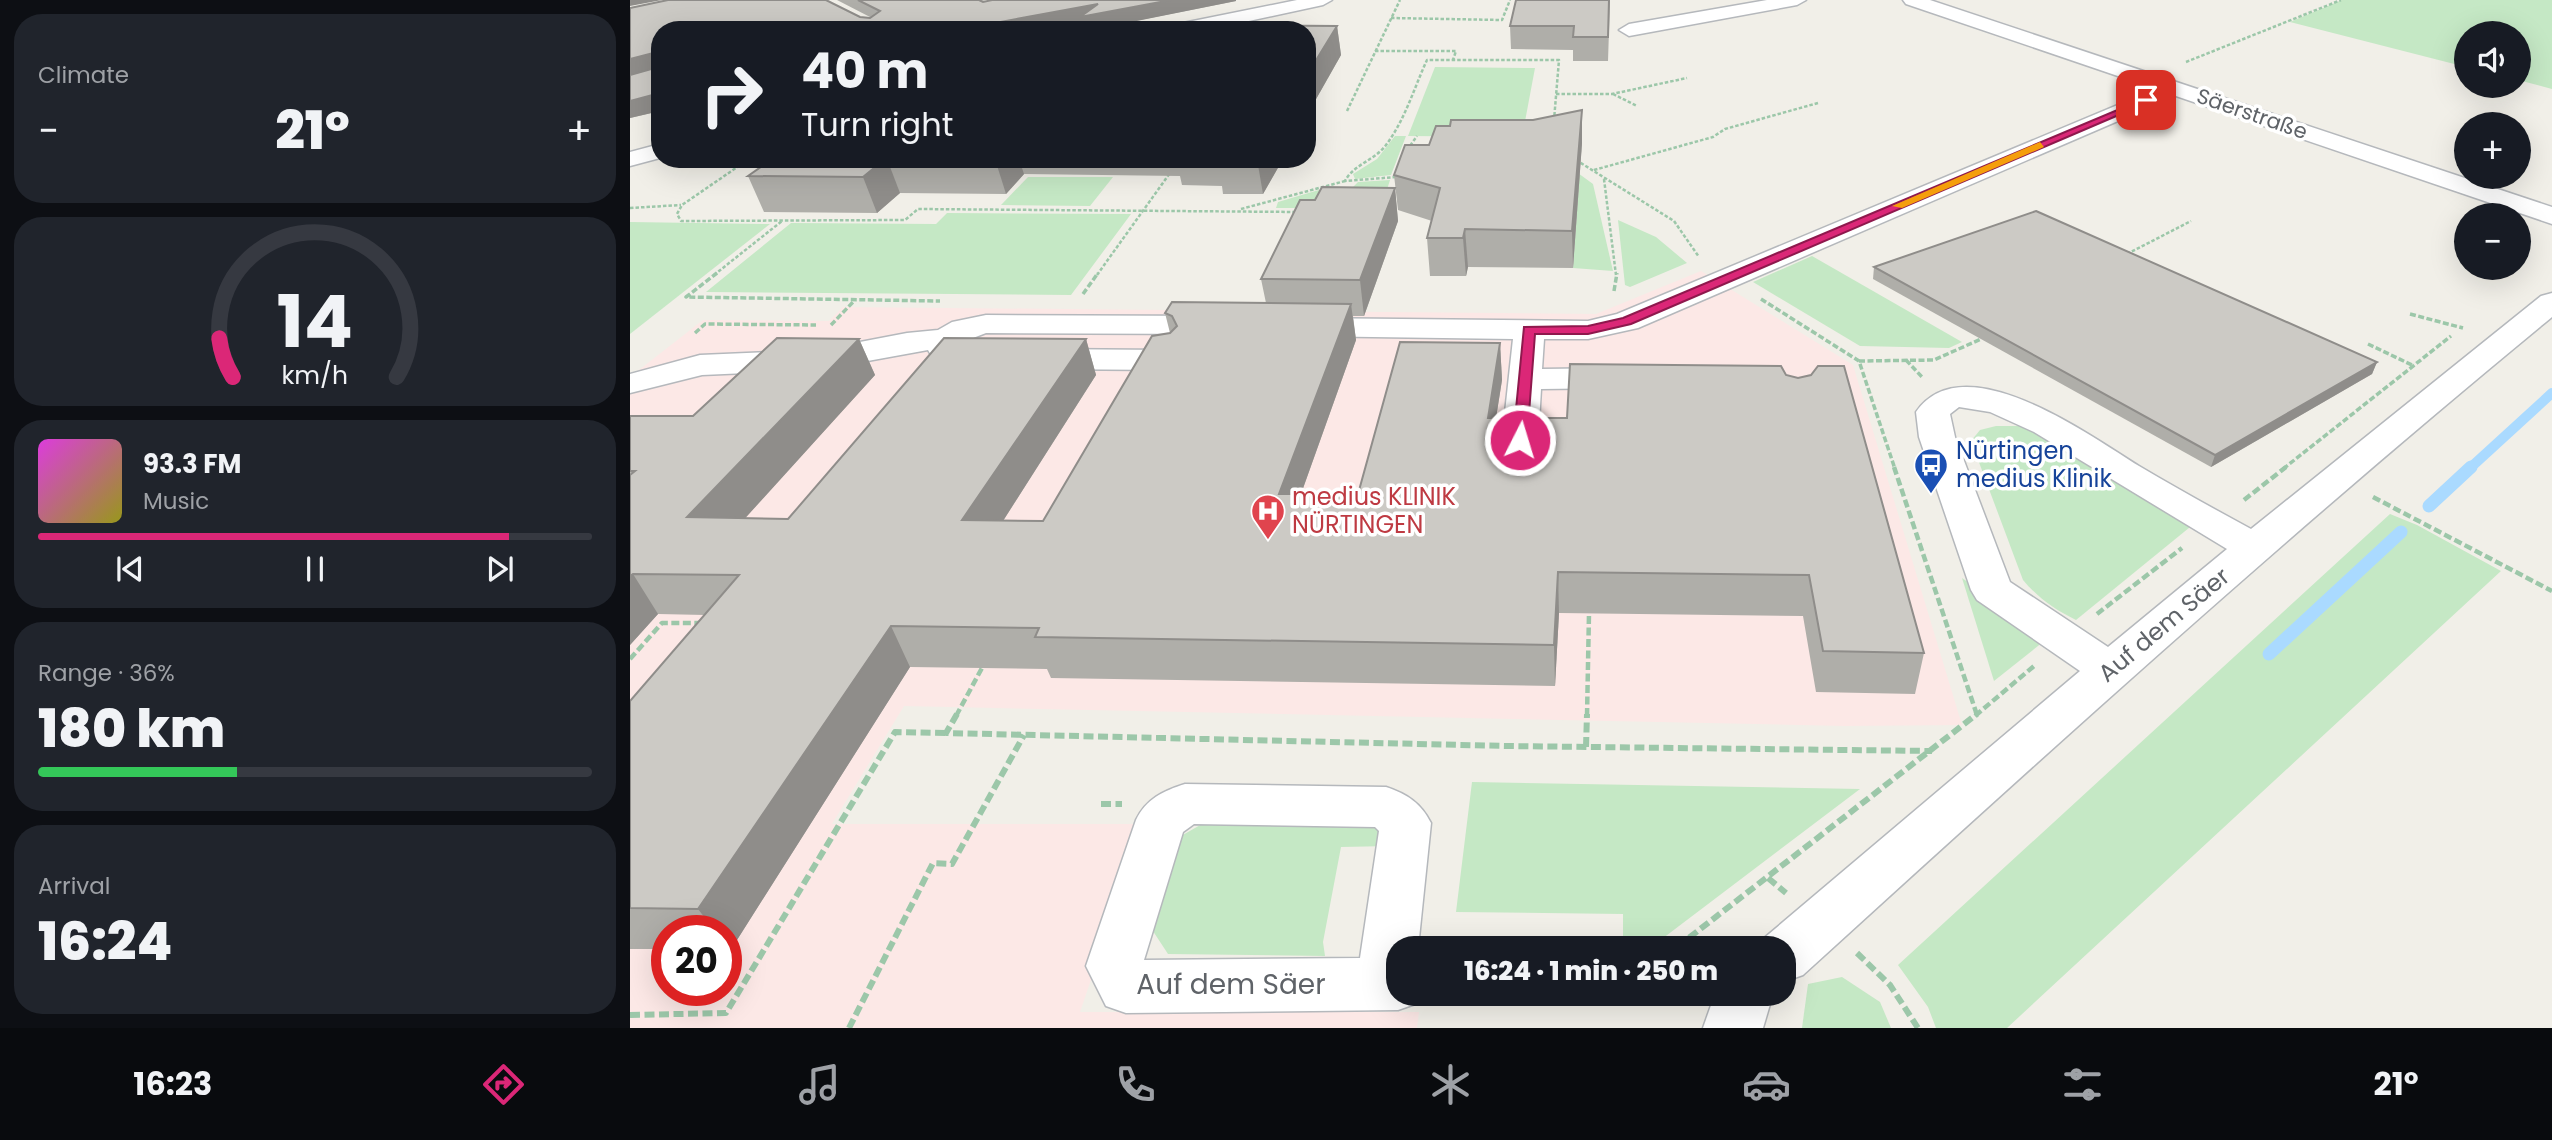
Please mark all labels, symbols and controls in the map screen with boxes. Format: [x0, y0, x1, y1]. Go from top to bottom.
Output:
map controls [2454, 21, 2531, 280]
button: sound [2454, 21, 2531, 98]
text: 40 m [801, 37, 928, 105]
icon: right [686, 49, 777, 140]
text: Climate [38, 59, 129, 91]
pin [2116, 70, 2176, 130]
icon: arrive [2127, 81, 2165, 119]
street label: Säerstraße [2193, 81, 2311, 146]
text: 21° [275, 94, 350, 167]
text: Turn right [801, 102, 953, 147]
text: − [38, 104, 59, 157]
text: + [566, 104, 592, 157]
button: + [2454, 112, 2531, 189]
button: − [2454, 203, 2531, 280]
text: 14 [277, 272, 353, 373]
text: km/h [282, 358, 348, 393]
position arrow [1483, 403, 1557, 477]
place label: Nürtingen medius Klinik [1956, 434, 2112, 495]
text: 93.3 FM [143, 446, 241, 482]
bus stop icon: Nürtingen medius Klinik [1912, 446, 1950, 495]
place label: medius KLINIK NÜRTINGEN [1292, 480, 1456, 541]
text: Music [143, 485, 209, 517]
hospital icon: medius KLINIK NÜRTINGEN [1249, 492, 1287, 541]
icon: previous [111, 550, 149, 588]
icon: pause [296, 550, 334, 588]
icon: next [481, 550, 519, 588]
street label: Auf dem Säer [2091, 560, 2236, 689]
text: Range · 36% [38, 657, 175, 689]
text: 180 km [38, 692, 225, 765]
text: Arrival [38, 870, 110, 902]
text: 16:24 [38, 905, 172, 978]
speed limit sign: 20 [651, 915, 742, 1006]
text: 16:24 · 1 min · 250 m [1464, 953, 1718, 989]
street label: Auf dem Säer [1136, 965, 1326, 1004]
icon: directions [479, 1060, 528, 1109]
icon: music [795, 1060, 844, 1109]
icon: phone [1111, 1060, 1160, 1109]
icon: climate [1426, 1060, 1475, 1109]
icon: car [1742, 1060, 1791, 1109]
icon: filters [2058, 1060, 2107, 1109]
text: 16:23 [133, 1061, 212, 1106]
text: 21° [2373, 1061, 2419, 1106]

